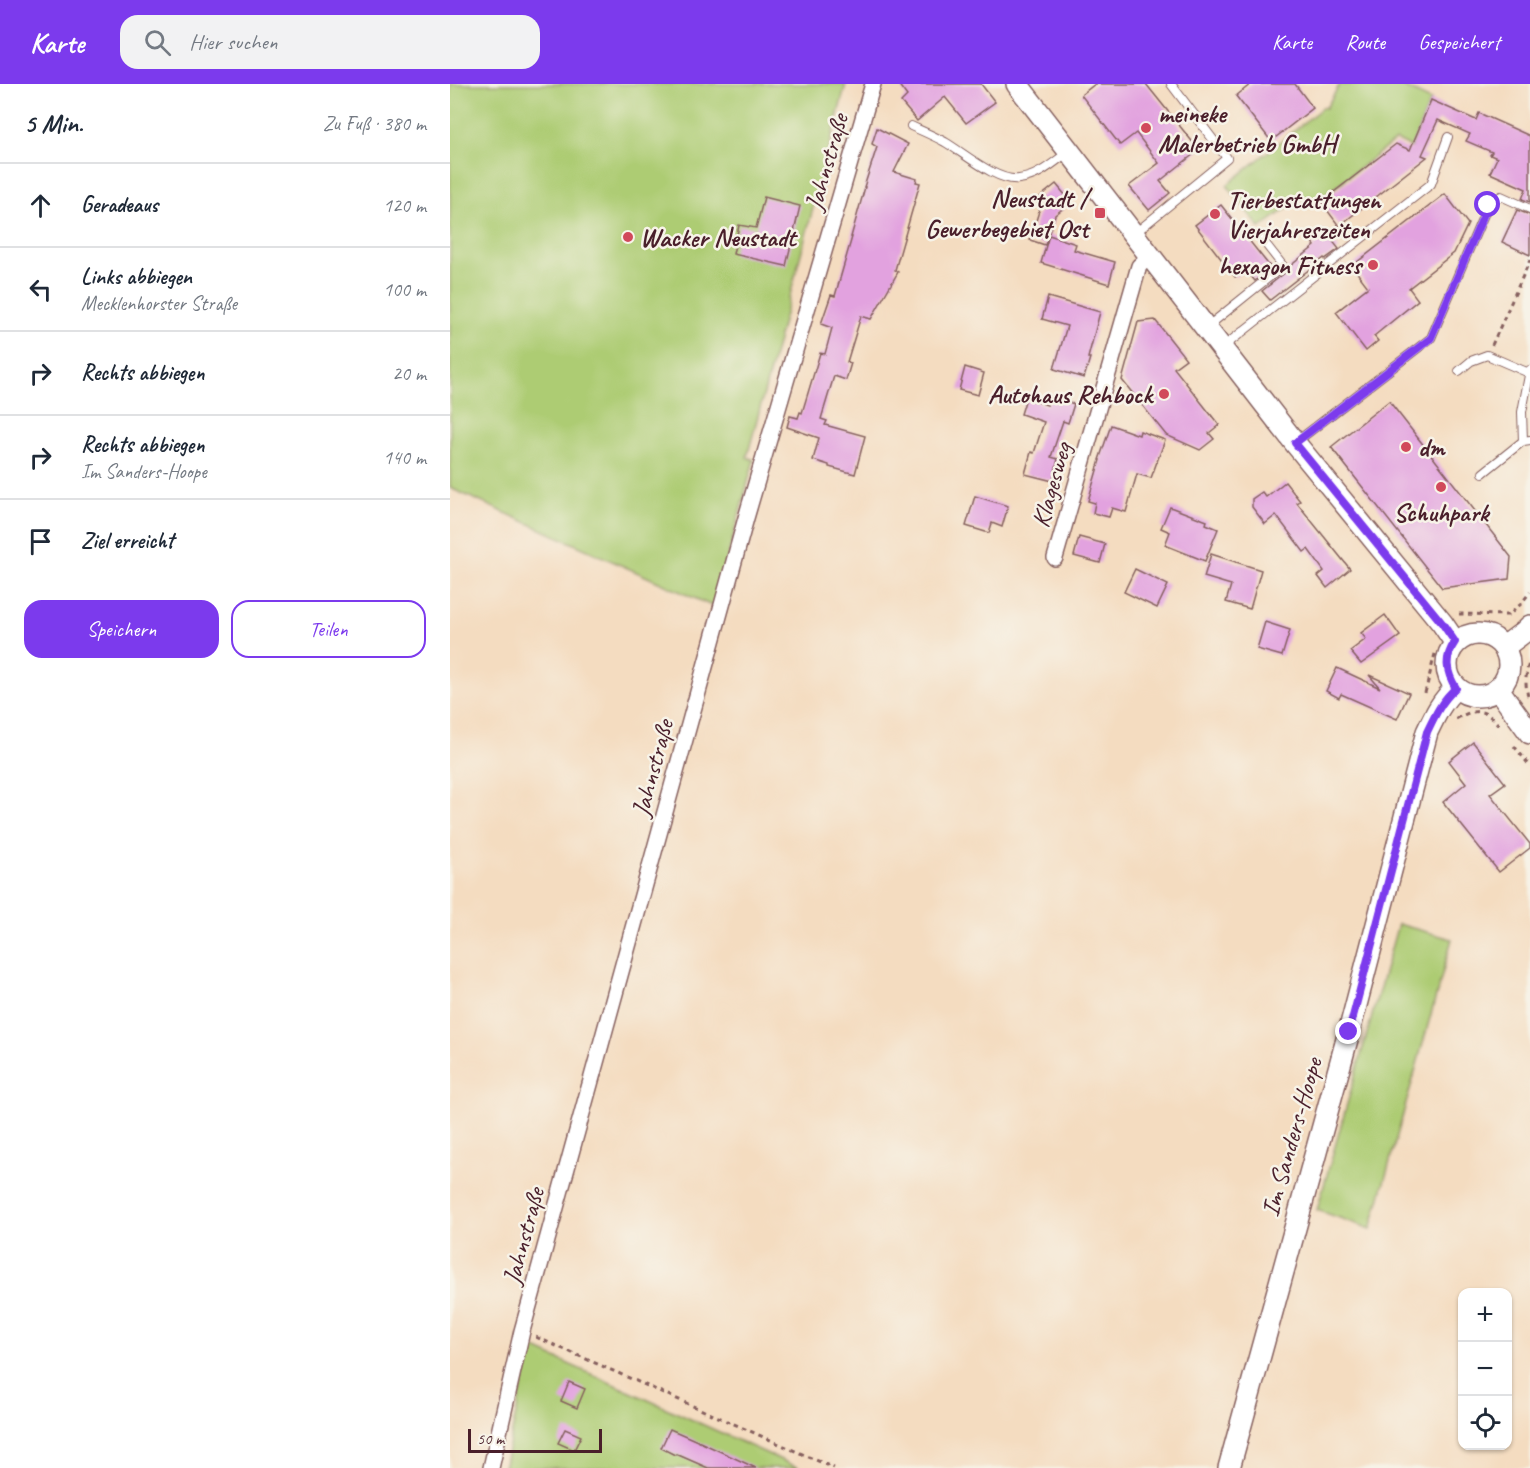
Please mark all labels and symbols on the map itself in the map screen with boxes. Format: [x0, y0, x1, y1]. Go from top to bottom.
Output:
place label: meineke Malerbetrieb GmbH [1158, 97, 1340, 160]
street label: Jahnstraße [796, 108, 857, 216]
marker: meineke Malerbetrieb GmbH [1139, 121, 1153, 135]
place label: Neustadt / Gewerbegebiet Ost [925, 182, 1093, 245]
place label: Tierbestattungen Vierjahreszeiten [1227, 183, 1382, 246]
route start [1474, 191, 1500, 217]
marker: Neustadt / Gewerbegebiet Ost [1093, 206, 1107, 220]
marker: Tierbestattungen Vierjahreszeiten [1208, 207, 1222, 221]
place label: Wacker Neustadt [640, 221, 798, 254]
marker: Wacker Neustadt [621, 230, 635, 244]
place label: hexagon Fitness [1218, 249, 1364, 282]
marker: hexagon Fitness [1366, 258, 1380, 272]
place label: Autohaus Rehbock [988, 378, 1154, 411]
marker: Autohaus Rehbock [1157, 387, 1171, 401]
place label: dm [1418, 431, 1446, 464]
street label: Klagesweg [1024, 437, 1080, 531]
marker: dm [1399, 440, 1413, 454]
marker: Schuhpark [1434, 480, 1448, 494]
place label: Schuhpark [1393, 496, 1491, 529]
street label: Jahnstraße [623, 714, 682, 822]
route end [1335, 1018, 1361, 1044]
street label: Im Sanders-Hoope [1253, 1053, 1330, 1220]
street label: Jahnstraße [494, 1182, 553, 1290]
scale bar [468, 1426, 602, 1454]

